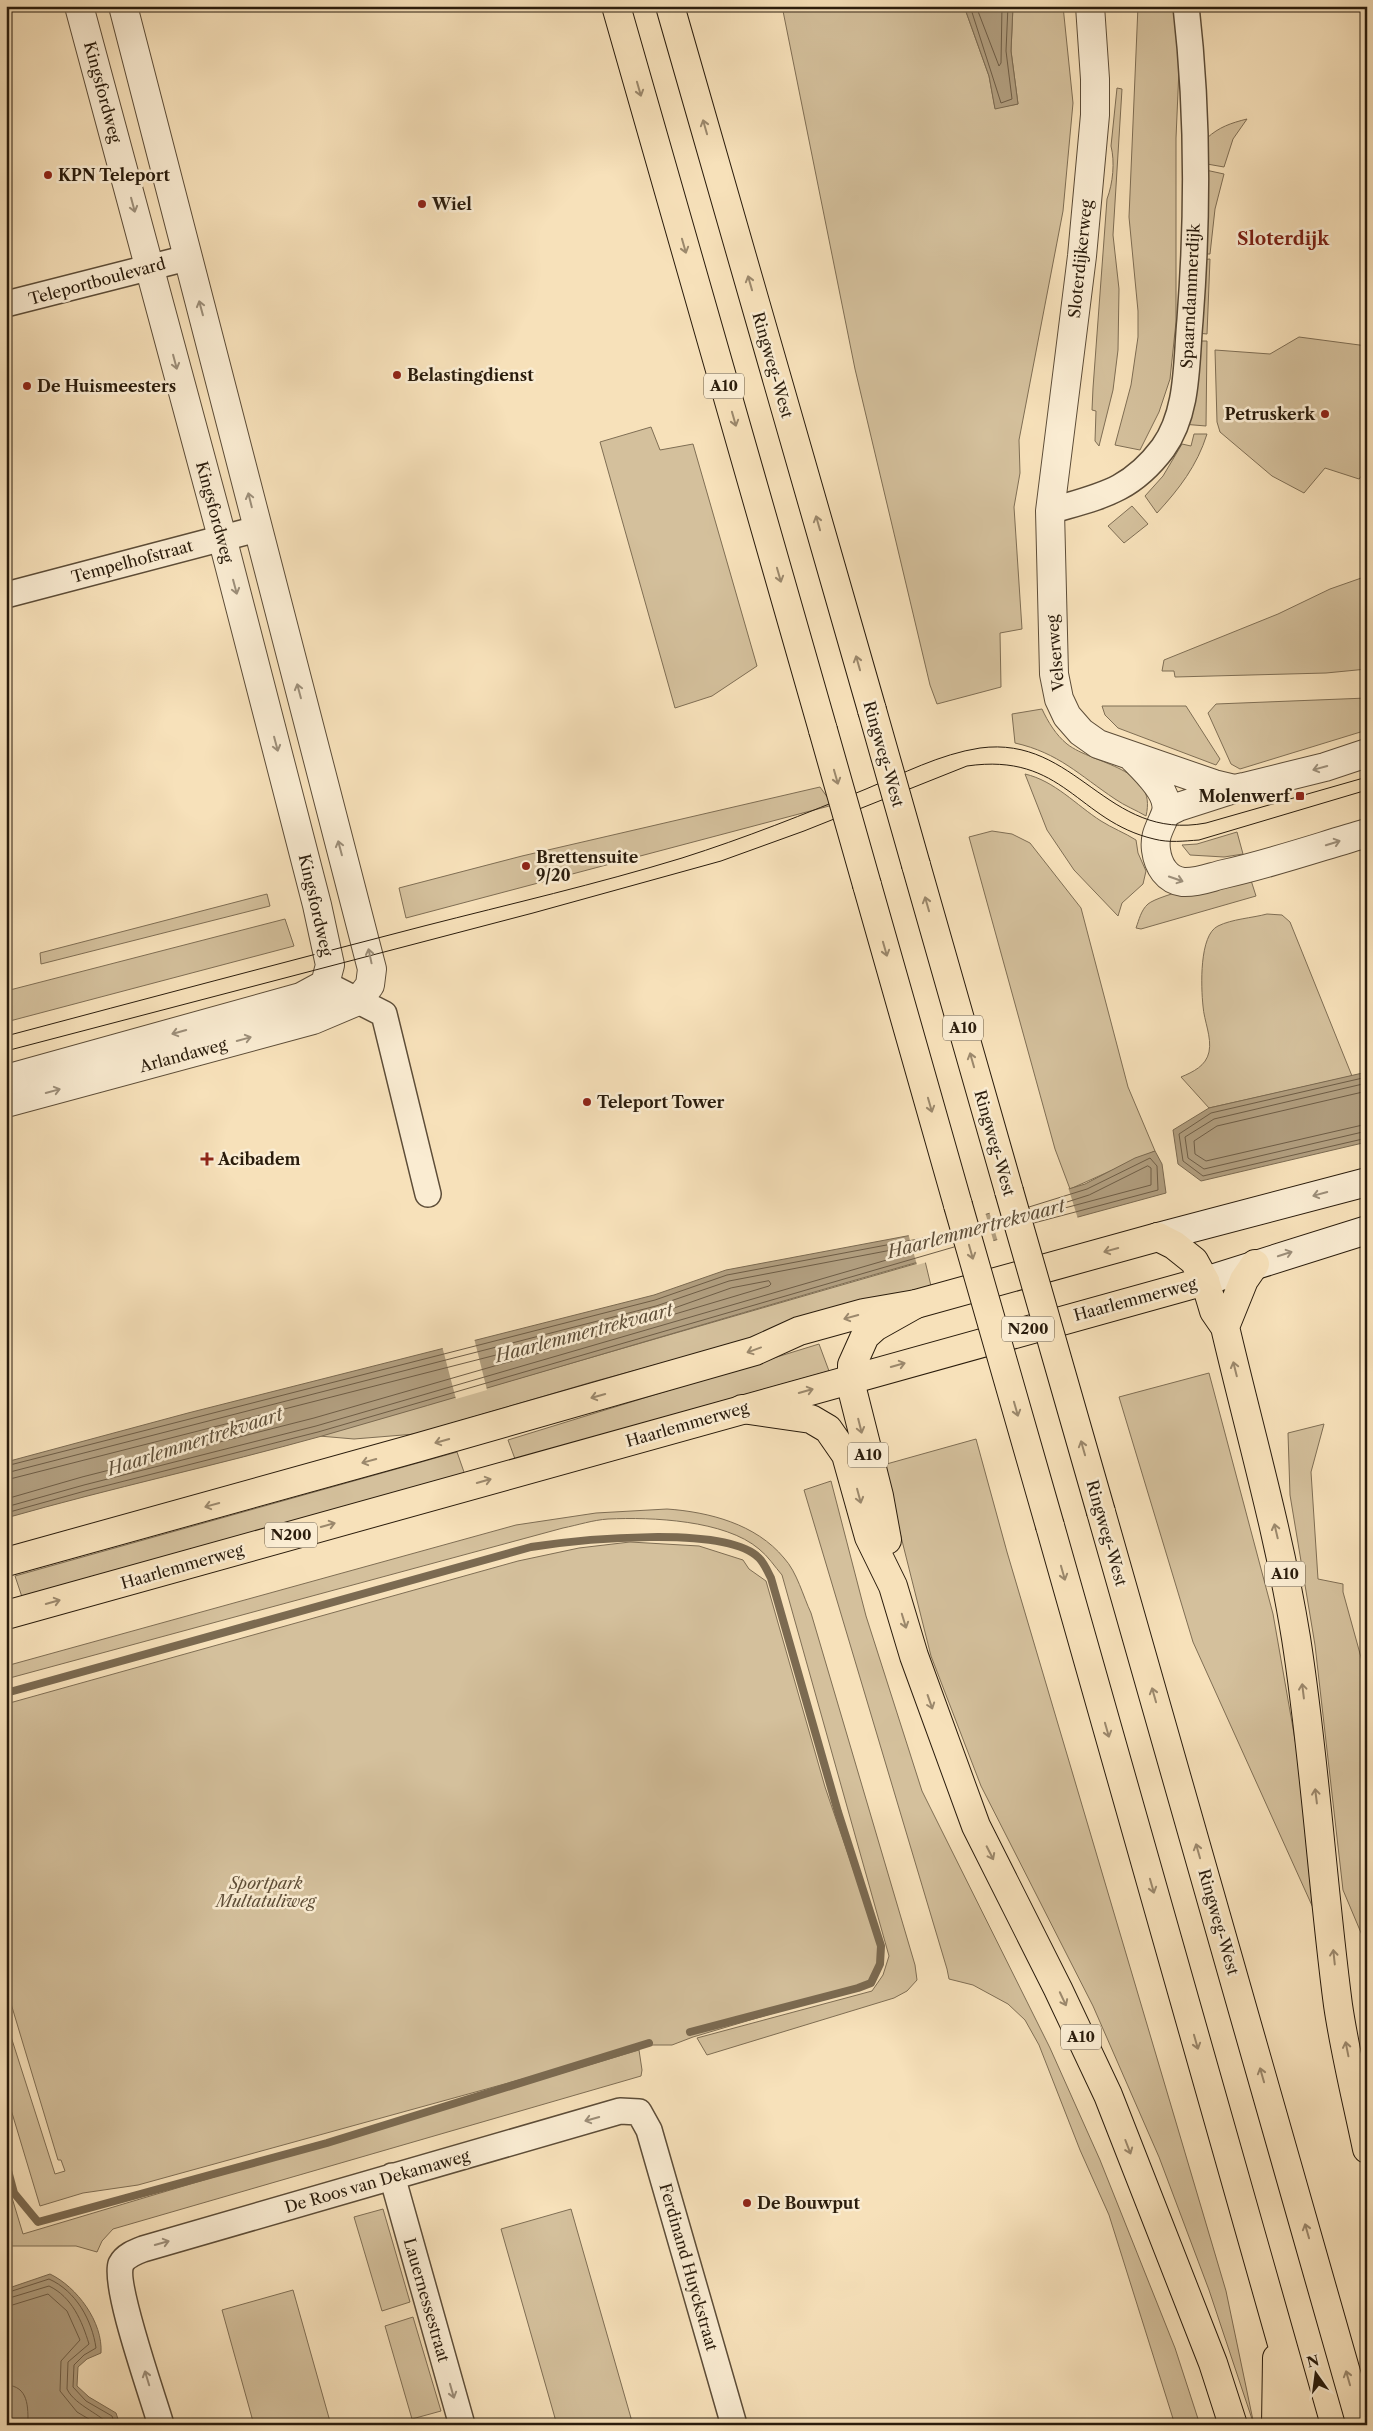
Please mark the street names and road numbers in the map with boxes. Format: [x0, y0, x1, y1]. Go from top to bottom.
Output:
street label: Kingsfordweg [80, 39, 126, 146]
street label: Sloterdijkerweg [1064, 198, 1096, 319]
street label: Spaarndammerdijk [1176, 222, 1204, 369]
street label: Teleportboulevard [26, 253, 168, 309]
street label: Ringweg-West [748, 310, 798, 421]
road number: A10 [704, 374, 744, 398]
street label: Kingsfordweg [192, 459, 238, 566]
street label: Tempelhofstraat [69, 535, 195, 587]
street label: Velserweg [1042, 613, 1068, 693]
street label: Ringweg-West [859, 699, 909, 810]
street label: Kingsfordweg [295, 852, 338, 959]
road number: A10 [943, 1016, 983, 1040]
street label: Arlandaweg [136, 1034, 229, 1077]
street label: Ringweg-West [970, 1088, 1020, 1199]
street label: Haarlemmerweg [1071, 1273, 1199, 1325]
road number: N200 [1002, 1316, 1054, 1342]
street label: Haarlemmerweg [623, 1397, 751, 1451]
road number: A10 [848, 1442, 888, 1468]
street label: Ringweg-West [1082, 1478, 1132, 1589]
road number: N200 [265, 1522, 317, 1548]
street label: Haarlemmerweg [118, 1539, 246, 1593]
road number: A10 [1265, 1562, 1305, 1586]
street label: Ringweg-West [1194, 1867, 1244, 1978]
road number: A10 [1061, 2024, 1101, 2050]
street label: De Roos van Dekamaweg [282, 2145, 472, 2217]
street label: Ferdinand Huyckstraat [656, 2181, 723, 2353]
street label: Lauernessestraat [400, 2236, 454, 2365]

